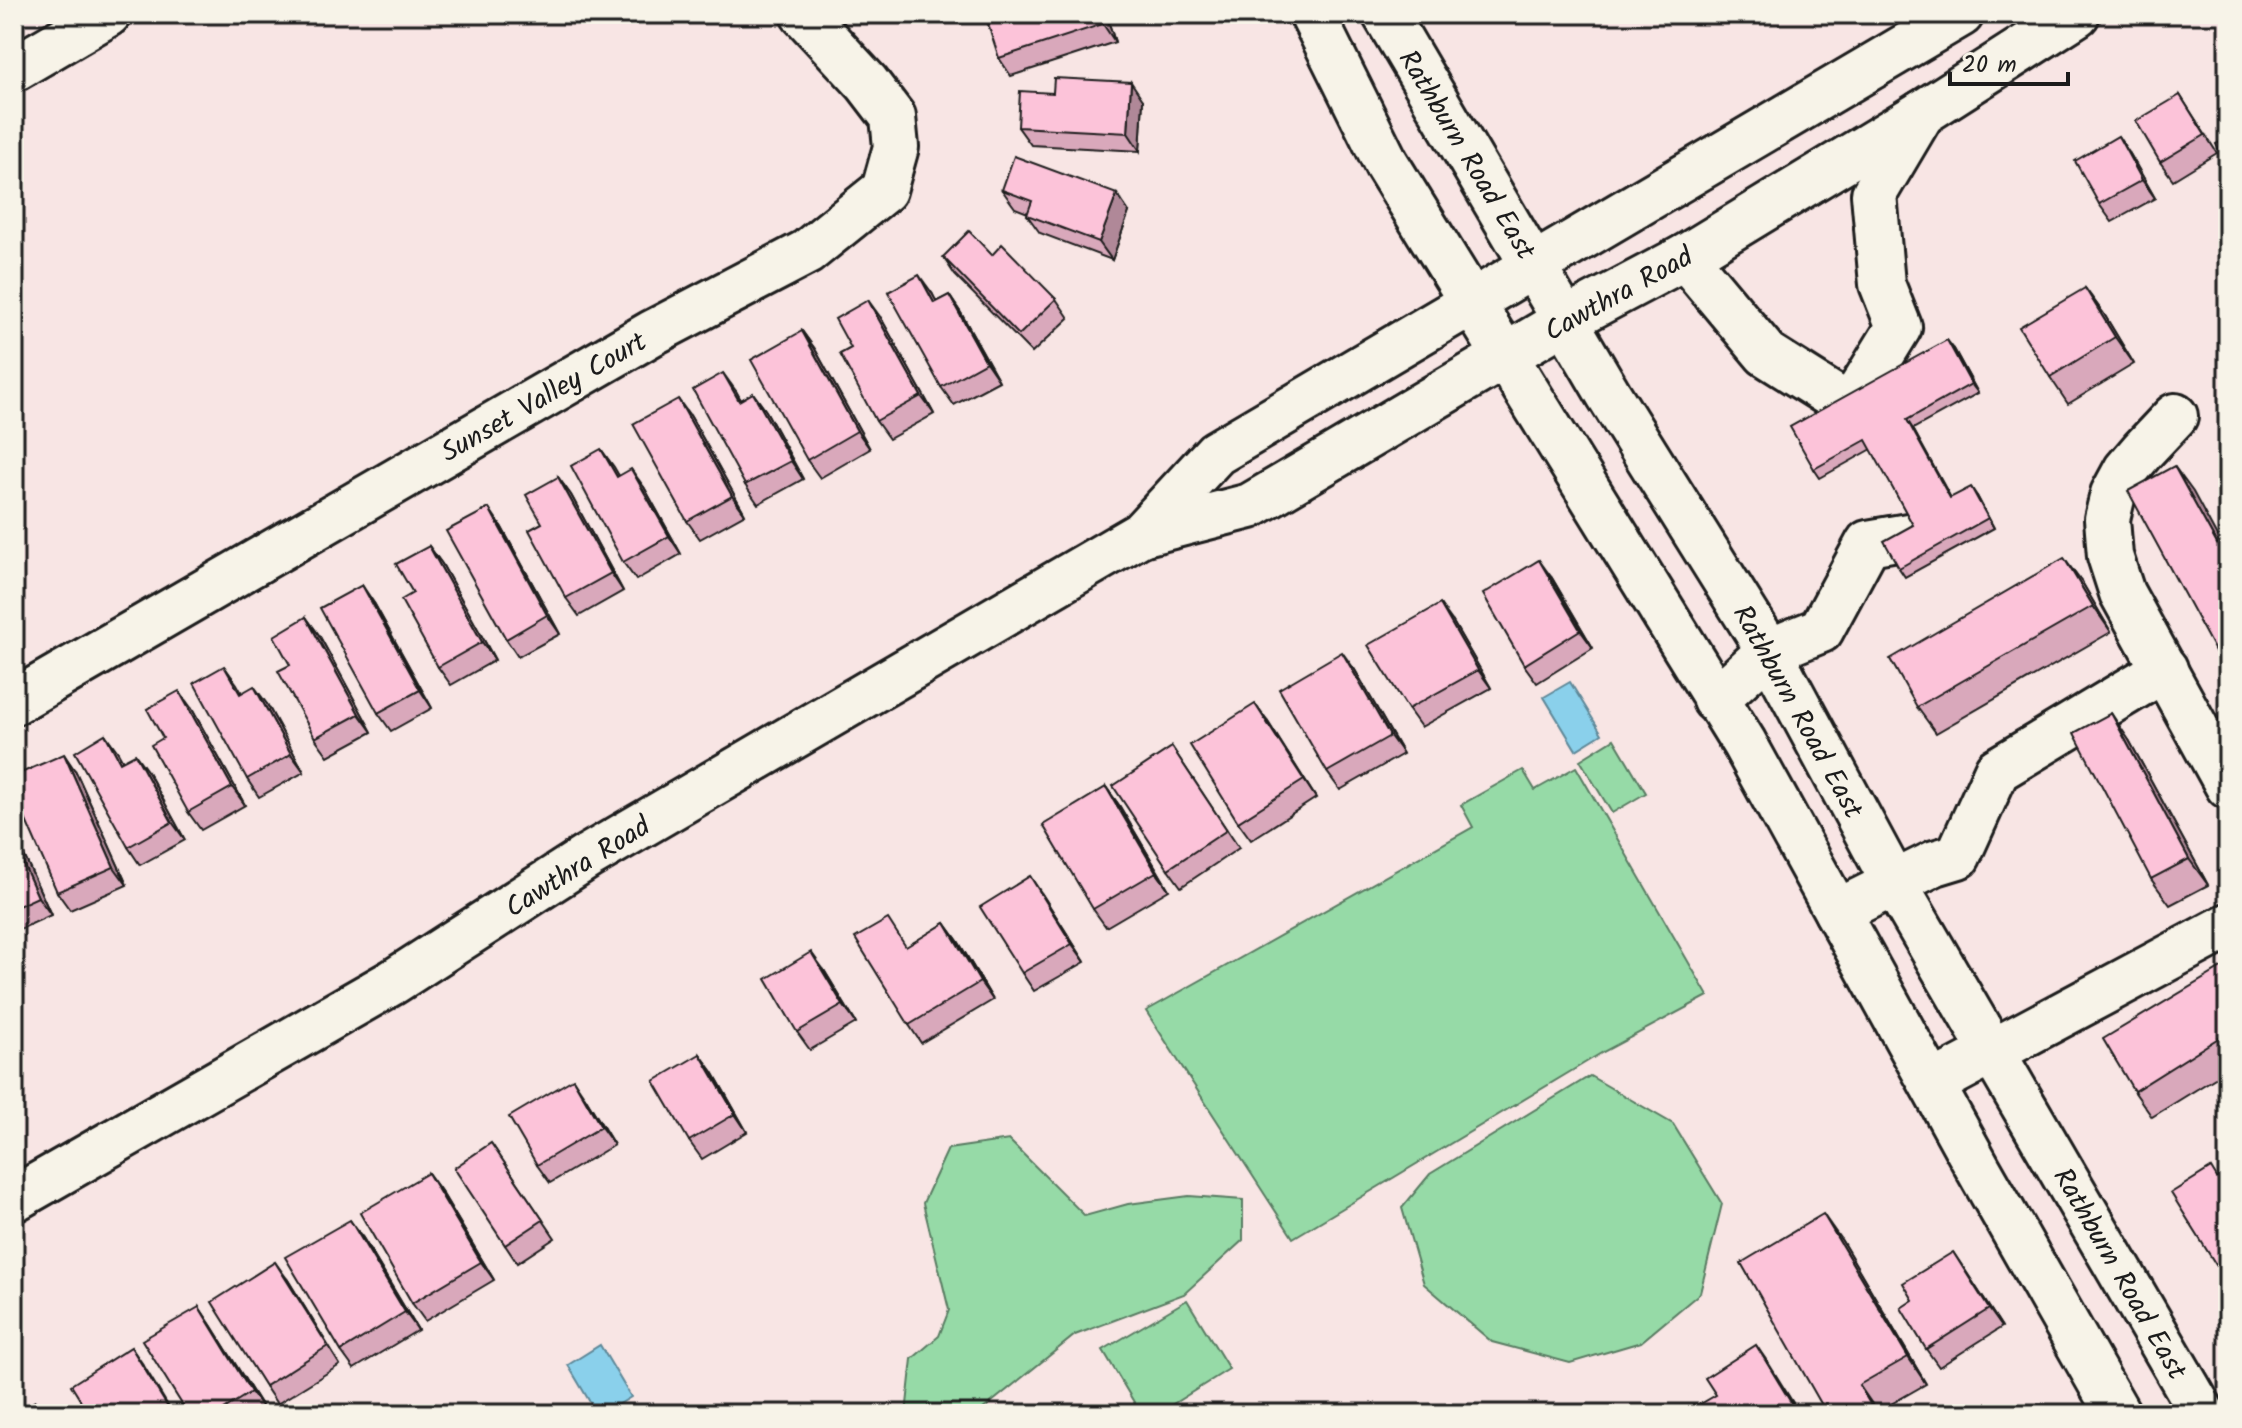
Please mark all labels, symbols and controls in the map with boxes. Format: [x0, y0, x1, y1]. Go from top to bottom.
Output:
scale bar [1950, 36, 2068, 86]
street label: Rathburn Road East [1385, 41, 1547, 270]
text: 20 m [1962, 46, 2017, 85]
street label: Cawthra Road [1536, 235, 1703, 355]
street label: Sunset Valley Court [433, 320, 657, 476]
street label: Rathburn Road East [1719, 597, 1875, 828]
street label: Cawthra Road [497, 805, 661, 931]
street label: Rathburn Road East [2040, 1160, 2199, 1390]

